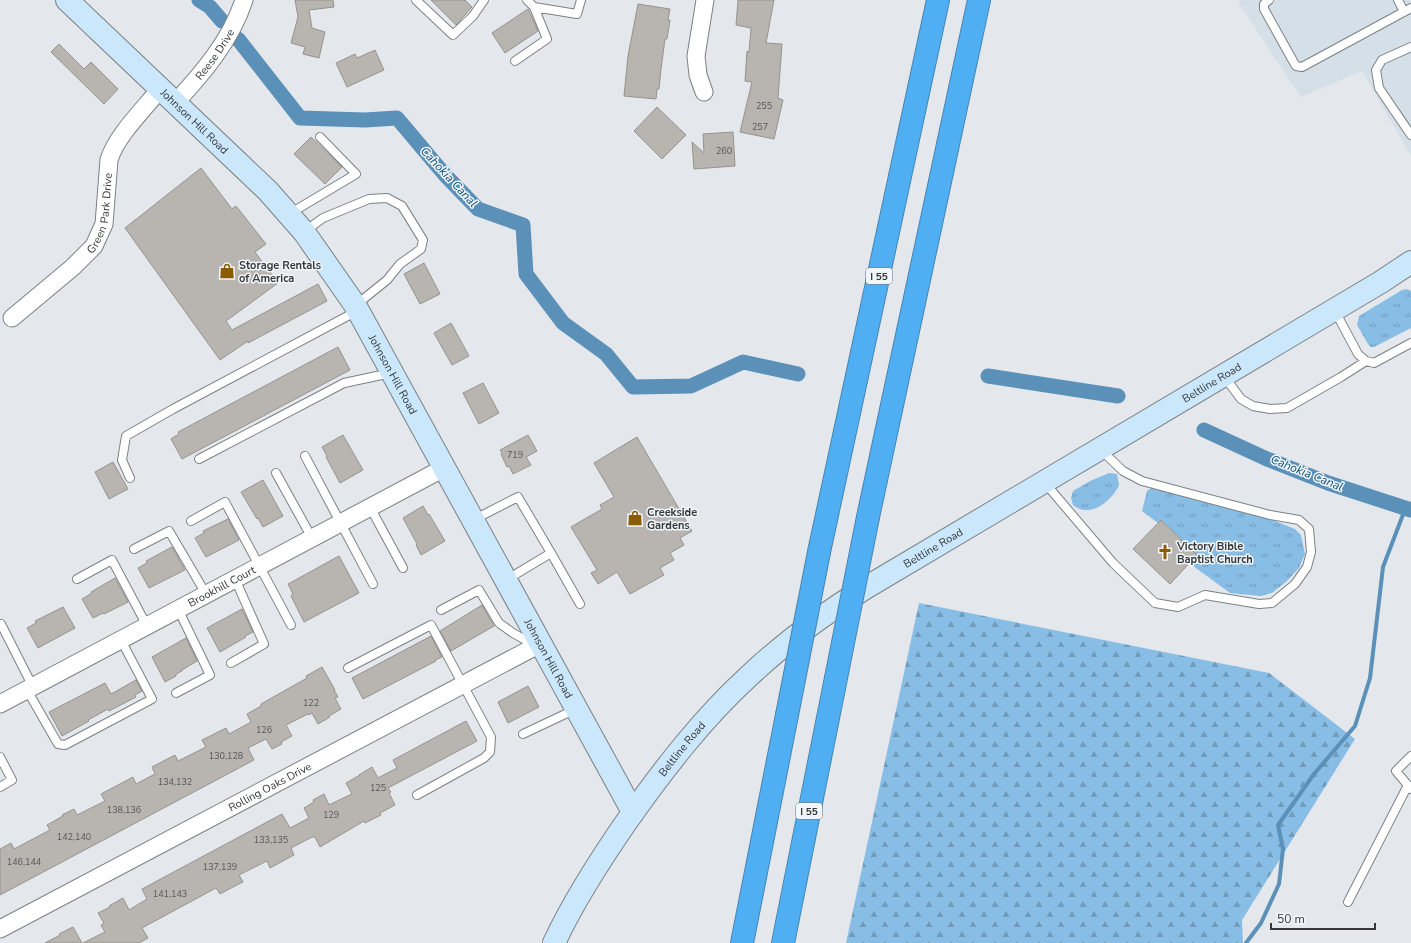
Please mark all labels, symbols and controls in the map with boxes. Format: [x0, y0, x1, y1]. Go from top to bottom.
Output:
street label: Reese Drive [192, 26, 238, 83]
street label: Johnson Hill Road [156, 85, 232, 158]
house number: 255 [756, 100, 772, 112]
house number: 257 [752, 121, 768, 133]
water label: Cahokia Canal [417, 143, 481, 211]
house number: 260 [716, 145, 732, 157]
street label: Green Park Drive [83, 172, 116, 257]
place label: Storage Rentals of America [239, 258, 321, 286]
shop icon: Storage Rentals of America [218, 262, 236, 280]
road number: I 55 [866, 268, 892, 284]
street label: Johnson Hill Road [364, 331, 420, 417]
street label: Beltline Road [1179, 359, 1244, 406]
house number: 719 [507, 449, 523, 461]
water label: Cahokia Canal [1268, 451, 1346, 495]
place label: Creekside Gardens [647, 505, 697, 533]
shop icon: Creekside Gardens [626, 509, 644, 527]
street label: Beltline Road [901, 525, 966, 572]
place label: Victory Bible Baptist Church [1176, 539, 1253, 567]
church icon: Victory Bible Baptist Church [1156, 543, 1174, 561]
street label: Brookhill Court [185, 562, 258, 611]
street label: Johnson Hill Road [520, 615, 576, 701]
house number: 122 [303, 697, 319, 709]
street label: Beltline Road [655, 718, 709, 780]
house number: 126 [256, 724, 272, 736]
house number: 130,128 [209, 750, 243, 762]
street label: Rolling Oaks Drive [226, 759, 314, 815]
house number: 134,132 [158, 776, 192, 788]
house number: 125 [370, 782, 386, 794]
road number: I 55 [796, 803, 822, 819]
house number: 138,136 [107, 804, 141, 816]
house number: 129 [323, 809, 339, 821]
house number: 142,140 [57, 831, 91, 843]
house number: 133,135 [254, 834, 288, 846]
house number: 146,144 [7, 856, 42, 868]
house number: 137,139 [203, 861, 237, 873]
house number: 141,143 [153, 888, 187, 900]
scale bar [1271, 905, 1375, 931]
text: 50 m [1277, 911, 1305, 927]

